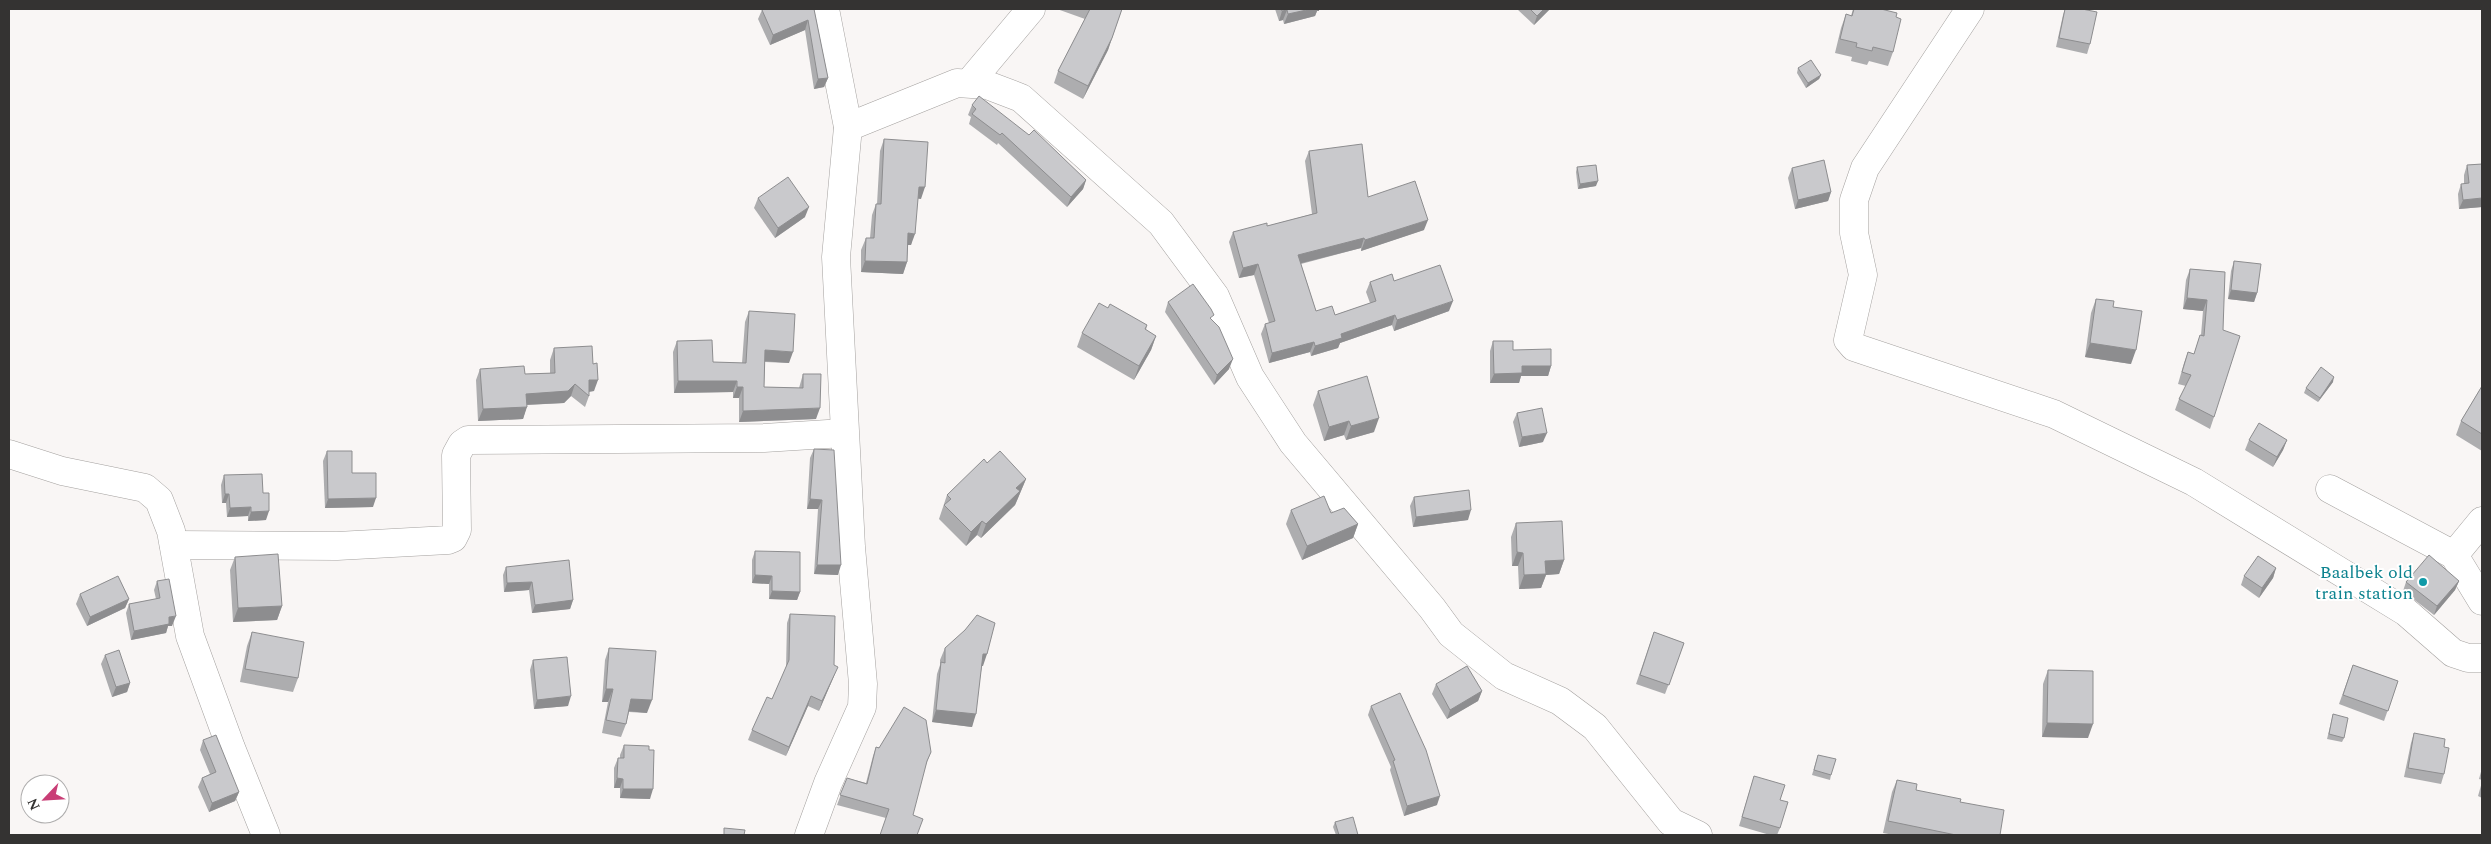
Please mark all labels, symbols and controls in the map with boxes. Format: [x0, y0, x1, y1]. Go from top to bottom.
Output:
place label: Baalbek old train station [2315, 559, 2413, 607]
marker: Baalbek old train station [2417, 576, 2429, 588]
north arrow [20, 774, 70, 824]
text: N [22, 795, 46, 814]

